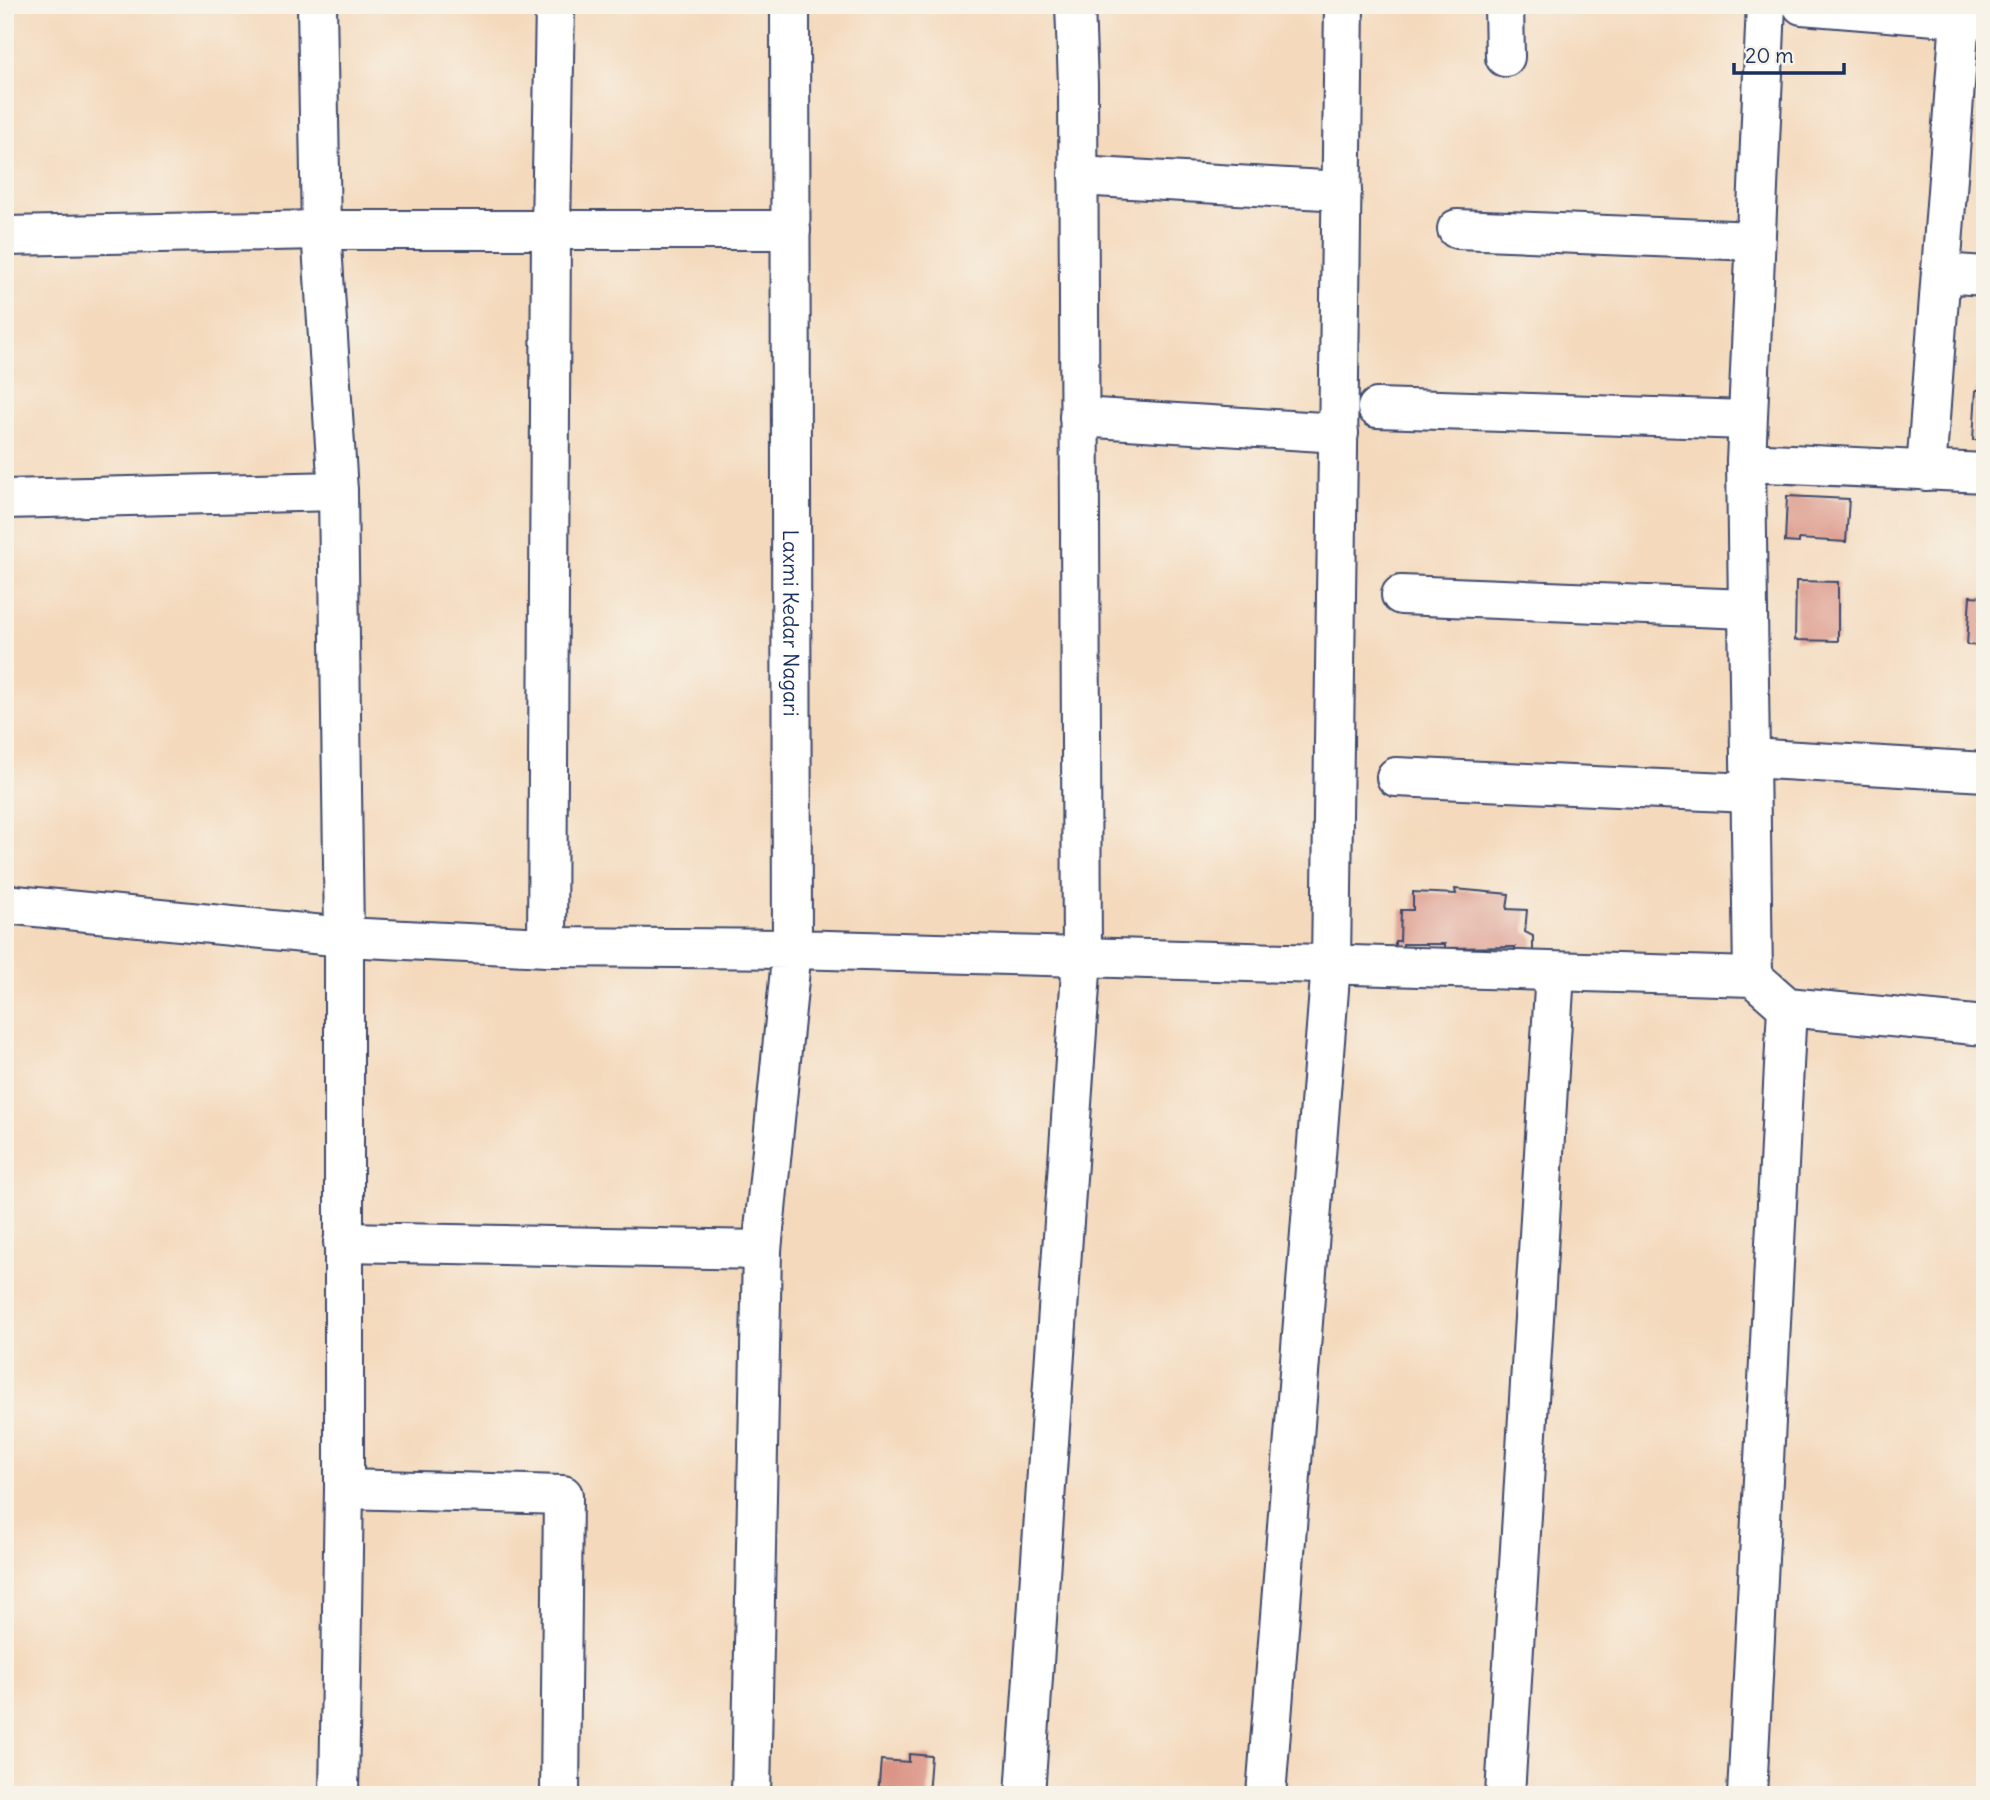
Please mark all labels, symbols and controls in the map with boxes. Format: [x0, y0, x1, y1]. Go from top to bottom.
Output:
scale bar [1734, 32, 1845, 76]
text: 20 m [1745, 42, 1794, 69]
street label: Laxmi Kedar Nagari [778, 530, 805, 716]

